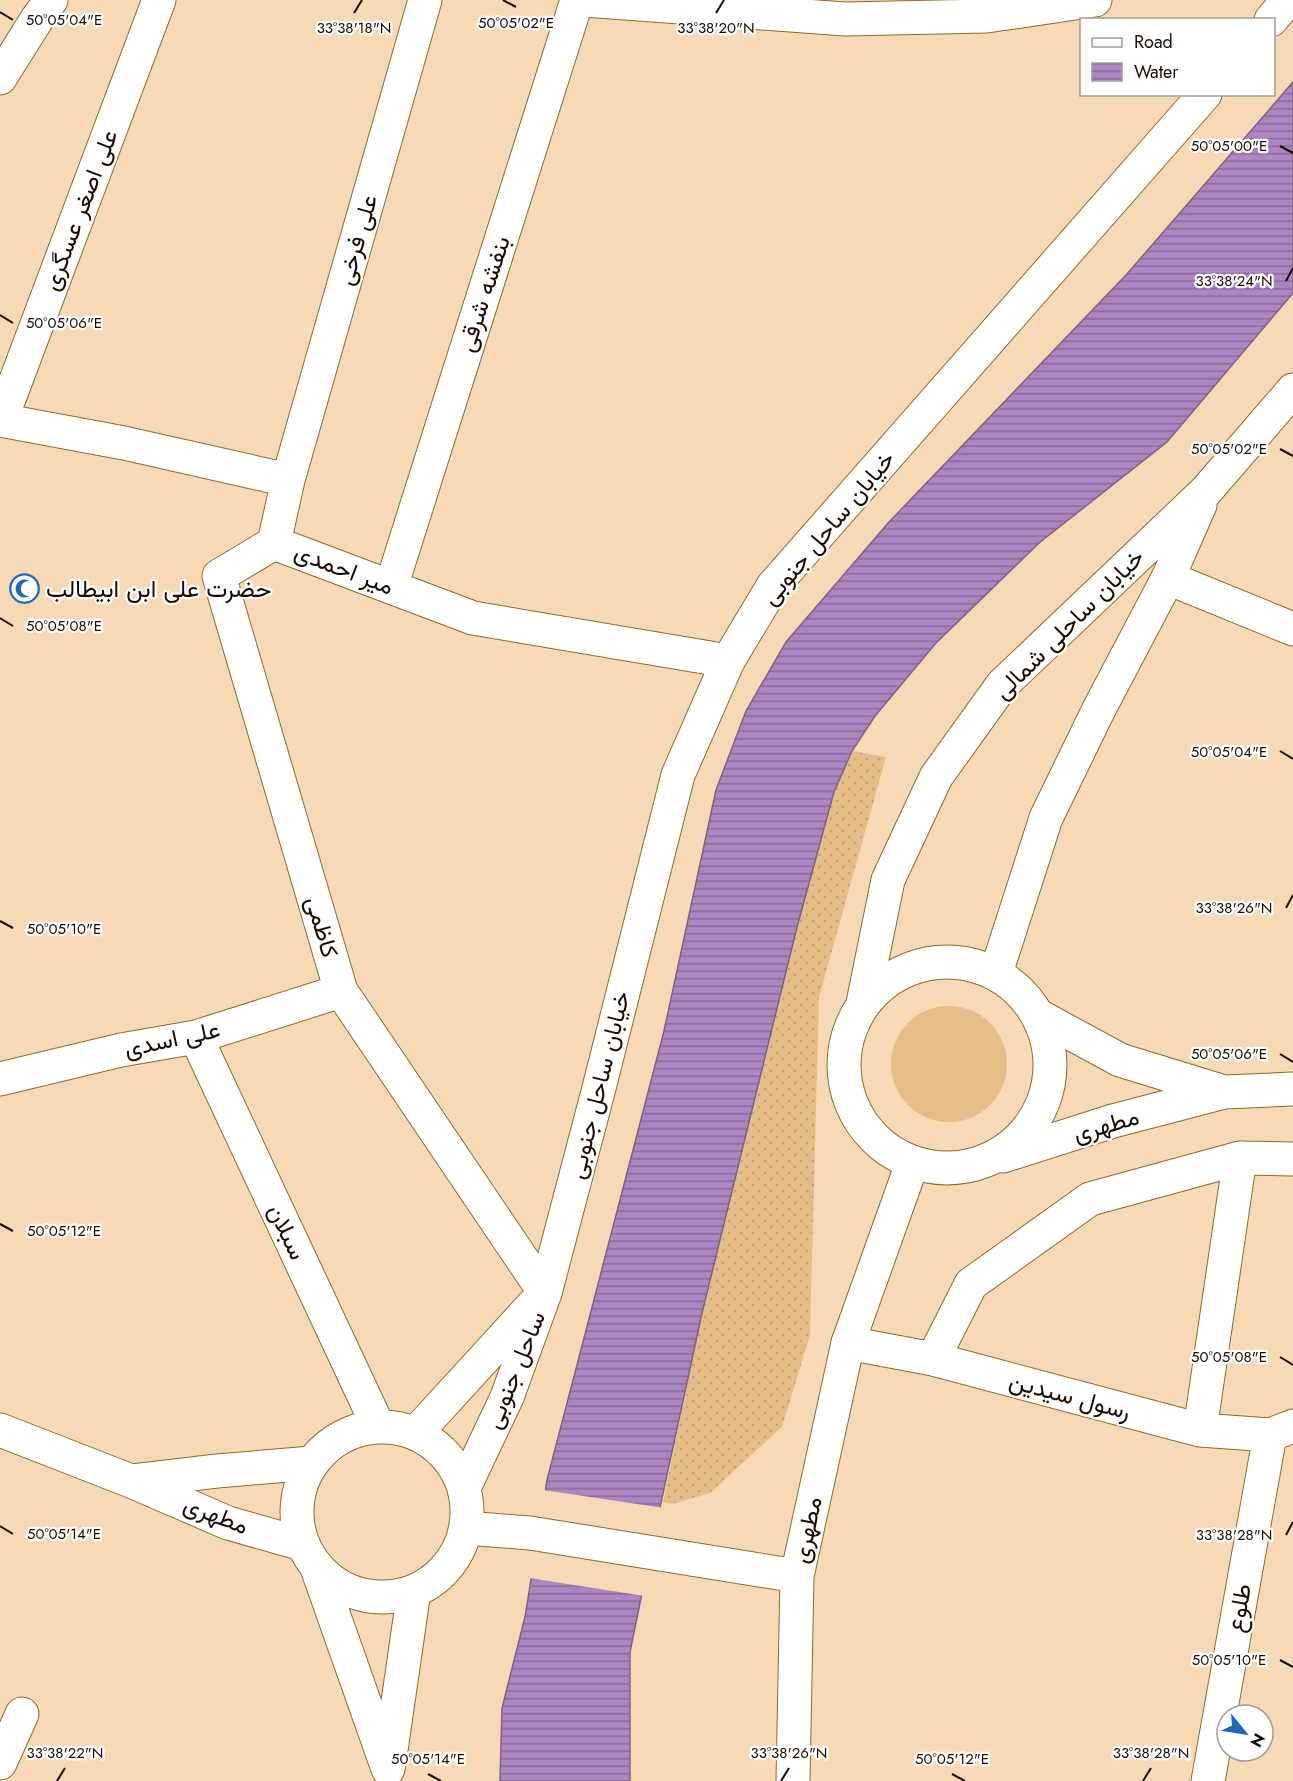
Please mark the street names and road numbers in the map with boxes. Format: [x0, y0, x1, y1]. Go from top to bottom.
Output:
street label: علی اصغر عسگری [33, 124, 126, 295]
street label: علی فرخی [327, 190, 386, 289]
street label: بنفشه شرقی [448, 231, 519, 356]
street label: خیابان ساحل جنوبی [752, 443, 903, 613]
street label: میر احمدی [289, 534, 399, 603]
street label: خیابان ساحلی شمالی [985, 540, 1152, 707]
street label: کاظمی [297, 892, 348, 962]
street label: خیابان ساحل جنوبی [558, 987, 639, 1182]
street label: علی اسدی [121, 1011, 223, 1066]
street label: مطهری [1069, 1098, 1143, 1151]
street label: سبلان [259, 1198, 316, 1265]
street label: ساحل جنوبی [475, 1306, 554, 1434]
street label: رسول سیدین [1005, 1363, 1135, 1429]
street label: مطهری [179, 1486, 254, 1543]
street label: مطهری [782, 1493, 831, 1566]
street label: طلوع [1217, 1581, 1260, 1635]

